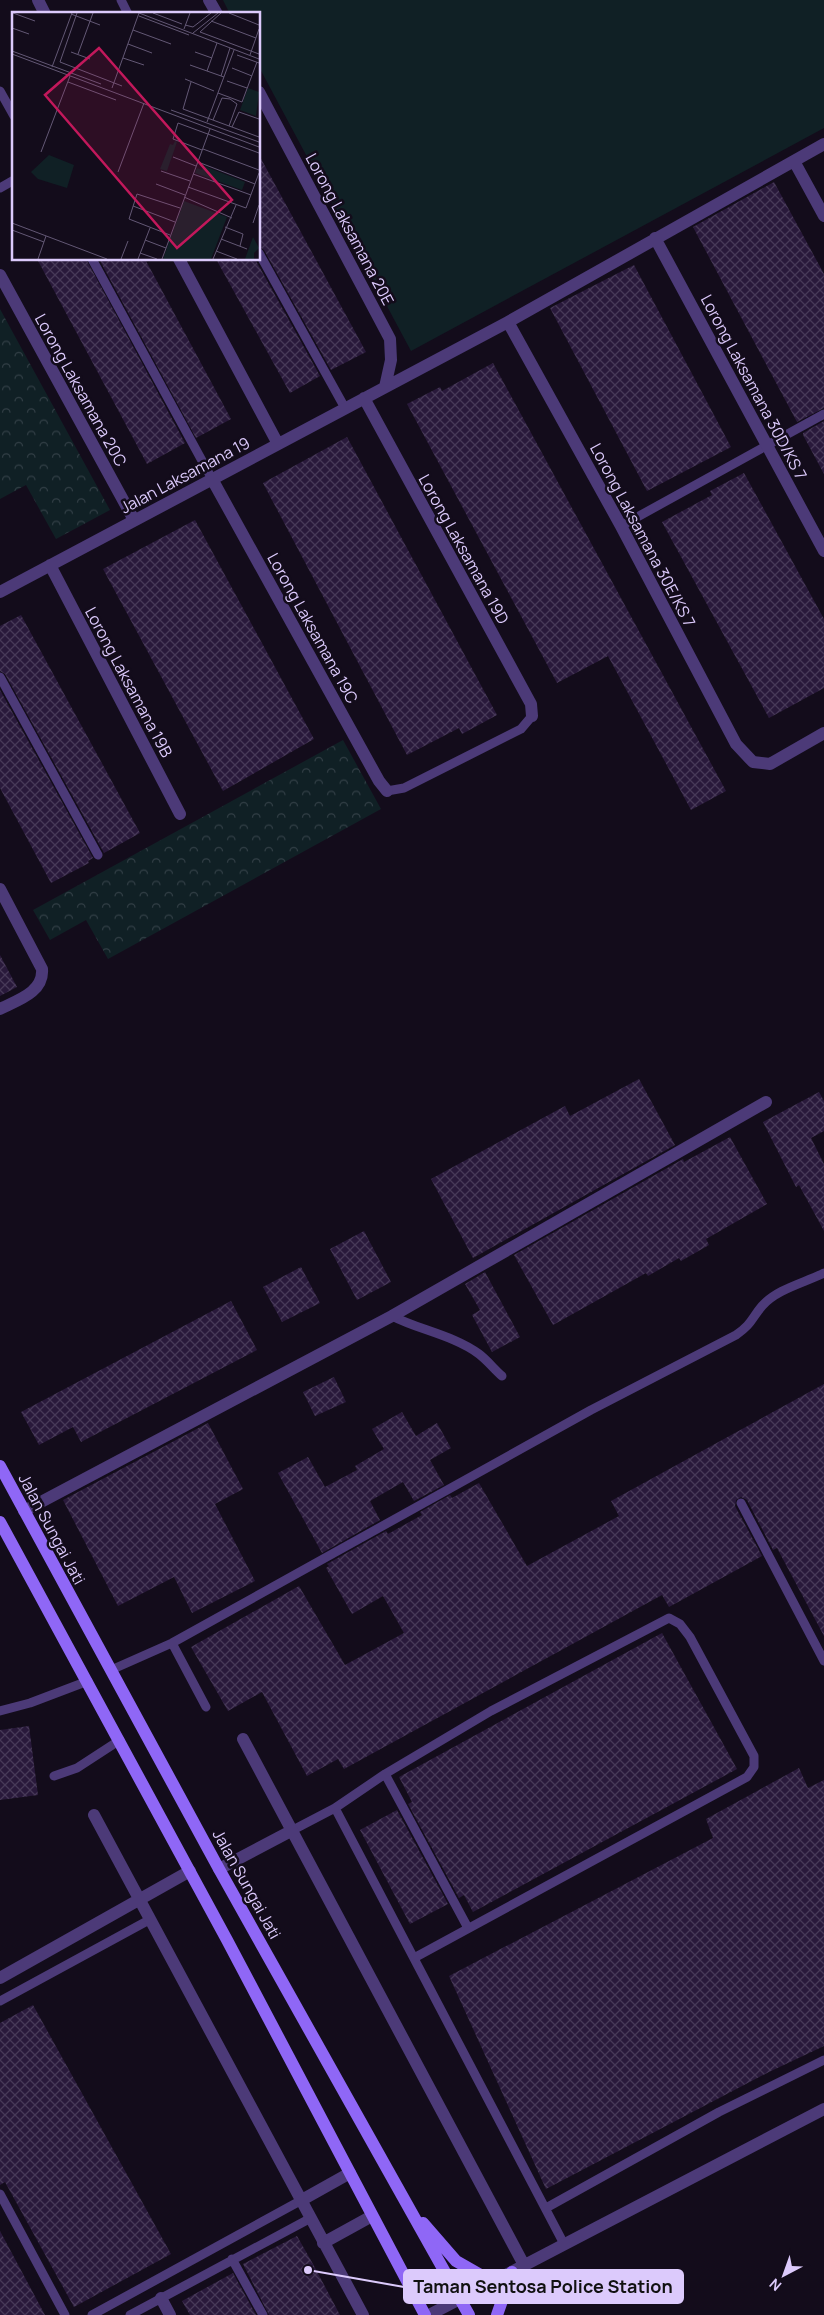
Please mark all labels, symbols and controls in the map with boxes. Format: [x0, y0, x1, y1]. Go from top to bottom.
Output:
inset map [12, 12, 260, 260]
street label: Lorong Laksamana 20E [301, 149, 399, 309]
street label: Lorong Laksamana 30D/KS 7 [696, 291, 812, 483]
street label: Lorong Laksamana 20C [30, 310, 132, 470]
street label: Jalan Laksamana 19 [116, 431, 254, 519]
street label: Lorong Laksamana 30E/KS 7 [585, 439, 701, 631]
street label: Lorong Laksamana 19D [414, 470, 514, 628]
street label: Lorong Laksamana 19C [262, 549, 364, 707]
street label: Lorong Laksamana 19B [80, 603, 178, 761]
street label: Jalan Sungai Jati [14, 1470, 90, 1588]
street label: Jalan Sungai Jati [208, 1825, 286, 1943]
north arrow [759, 2250, 809, 2300]
callout: Taman Sentosa Police Station [404, 2270, 683, 2303]
text: Taman Sentosa Police Station [413, 2274, 673, 2298]
text: N [765, 2275, 785, 2296]

